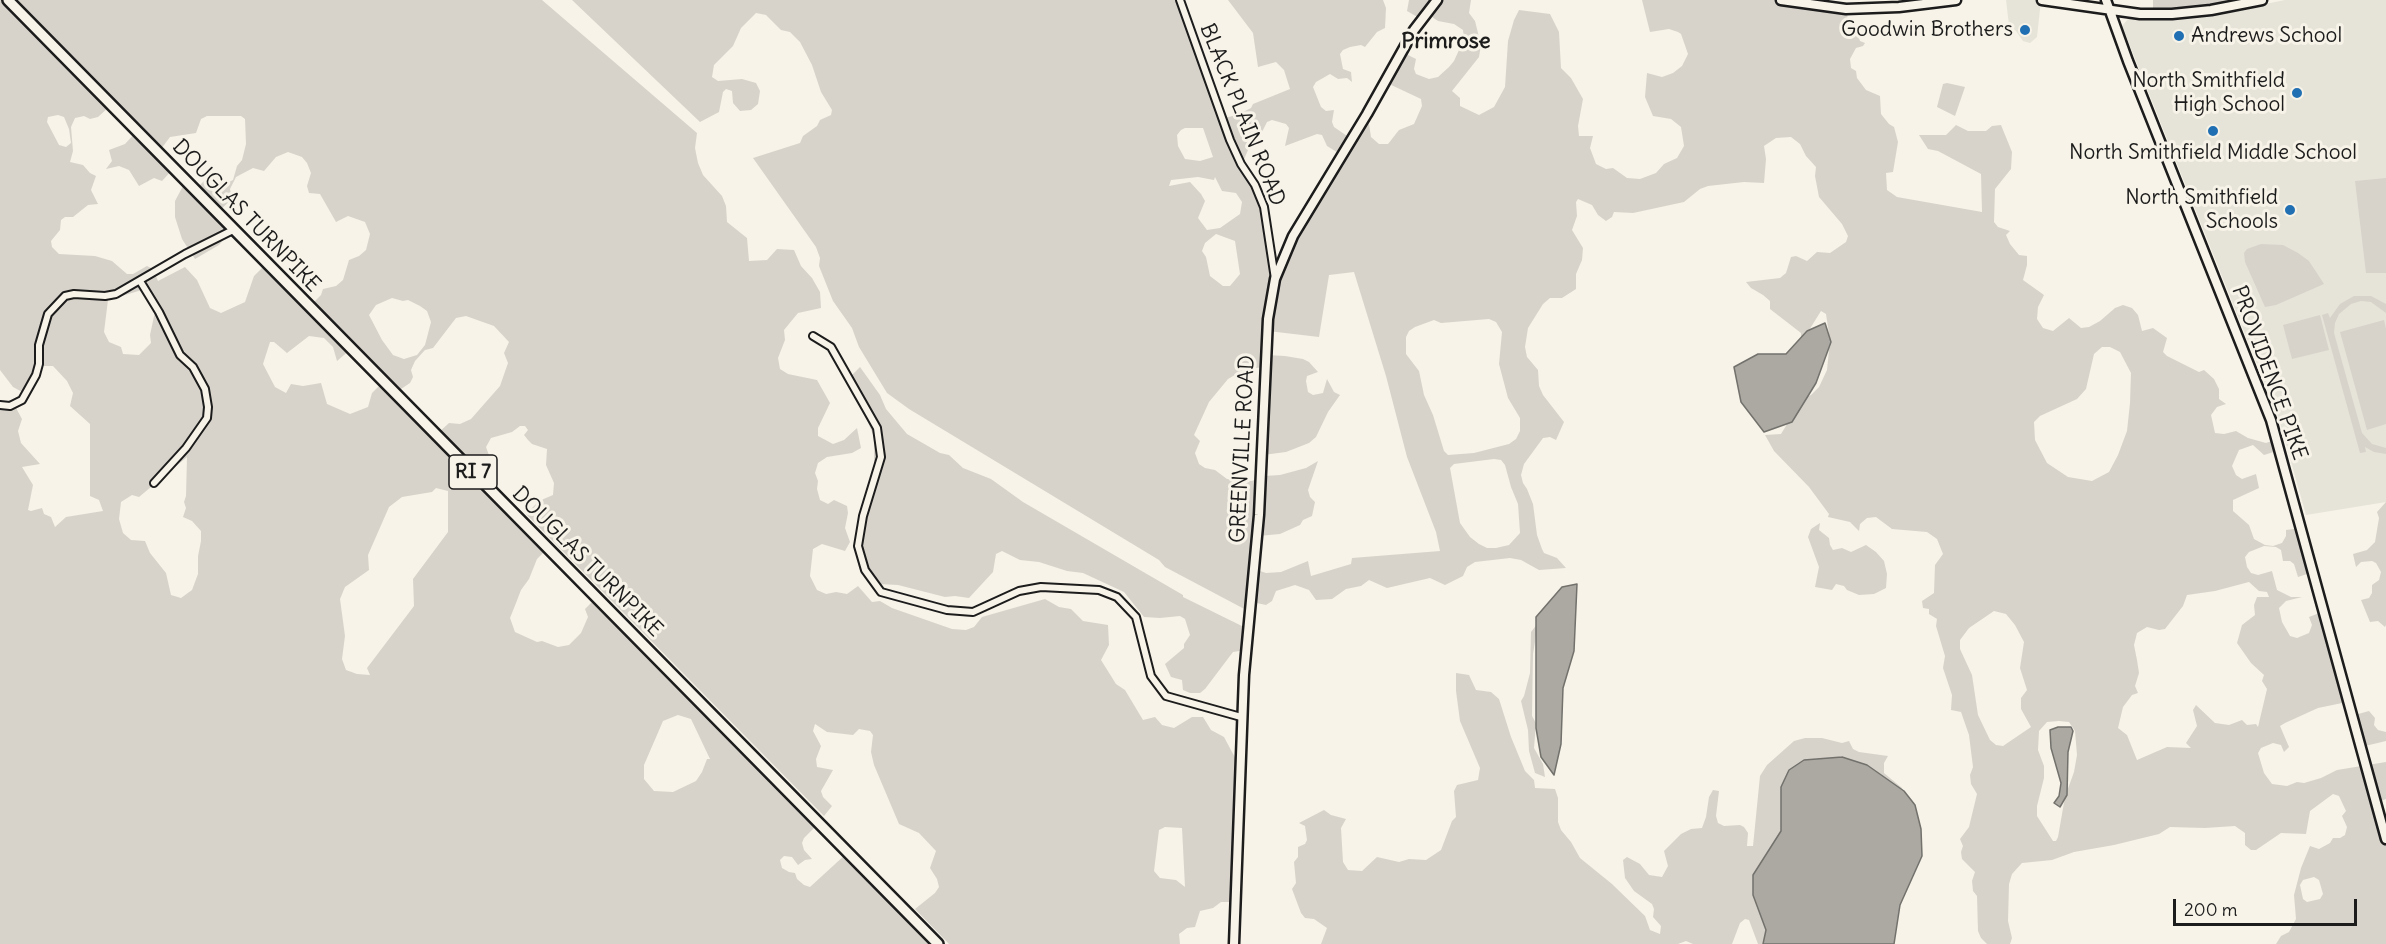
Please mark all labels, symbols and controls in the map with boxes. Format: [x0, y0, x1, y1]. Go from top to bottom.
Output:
place label: Goodwin Brothers [1841, 17, 2013, 43]
street label: BLACK PLAIN ROAD [1194, 20, 1290, 210]
marker: Goodwin Brothers [2018, 23, 2032, 37]
place label: Andrews School [2191, 23, 2342, 49]
district label: Primrose [1401, 29, 1491, 55]
marker: Andrews School [2172, 29, 2186, 43]
place label: North Smithfield High School [2132, 68, 2285, 118]
marker: North Smithfield High School [2290, 86, 2304, 100]
marker: North Smithfield Middle School [2206, 124, 2220, 138]
street label: DOUGLAS TURNPIKE [167, 134, 325, 298]
place label: North Smithfield Middle School [2069, 140, 2357, 166]
place label: North Smithfield Schools [2125, 185, 2278, 235]
marker: North Smithfield Schools [2283, 203, 2297, 217]
street label: PROVIDENCE PIKE [2226, 282, 2312, 464]
street label: GREENVILLE ROAD [1225, 354, 1261, 544]
road number: RI 7 [449, 455, 497, 489]
street label: DOUGLAS TURNPIKE [507, 482, 667, 642]
scale bar [2176, 887, 2360, 925]
text: 200 m [2184, 898, 2238, 921]

